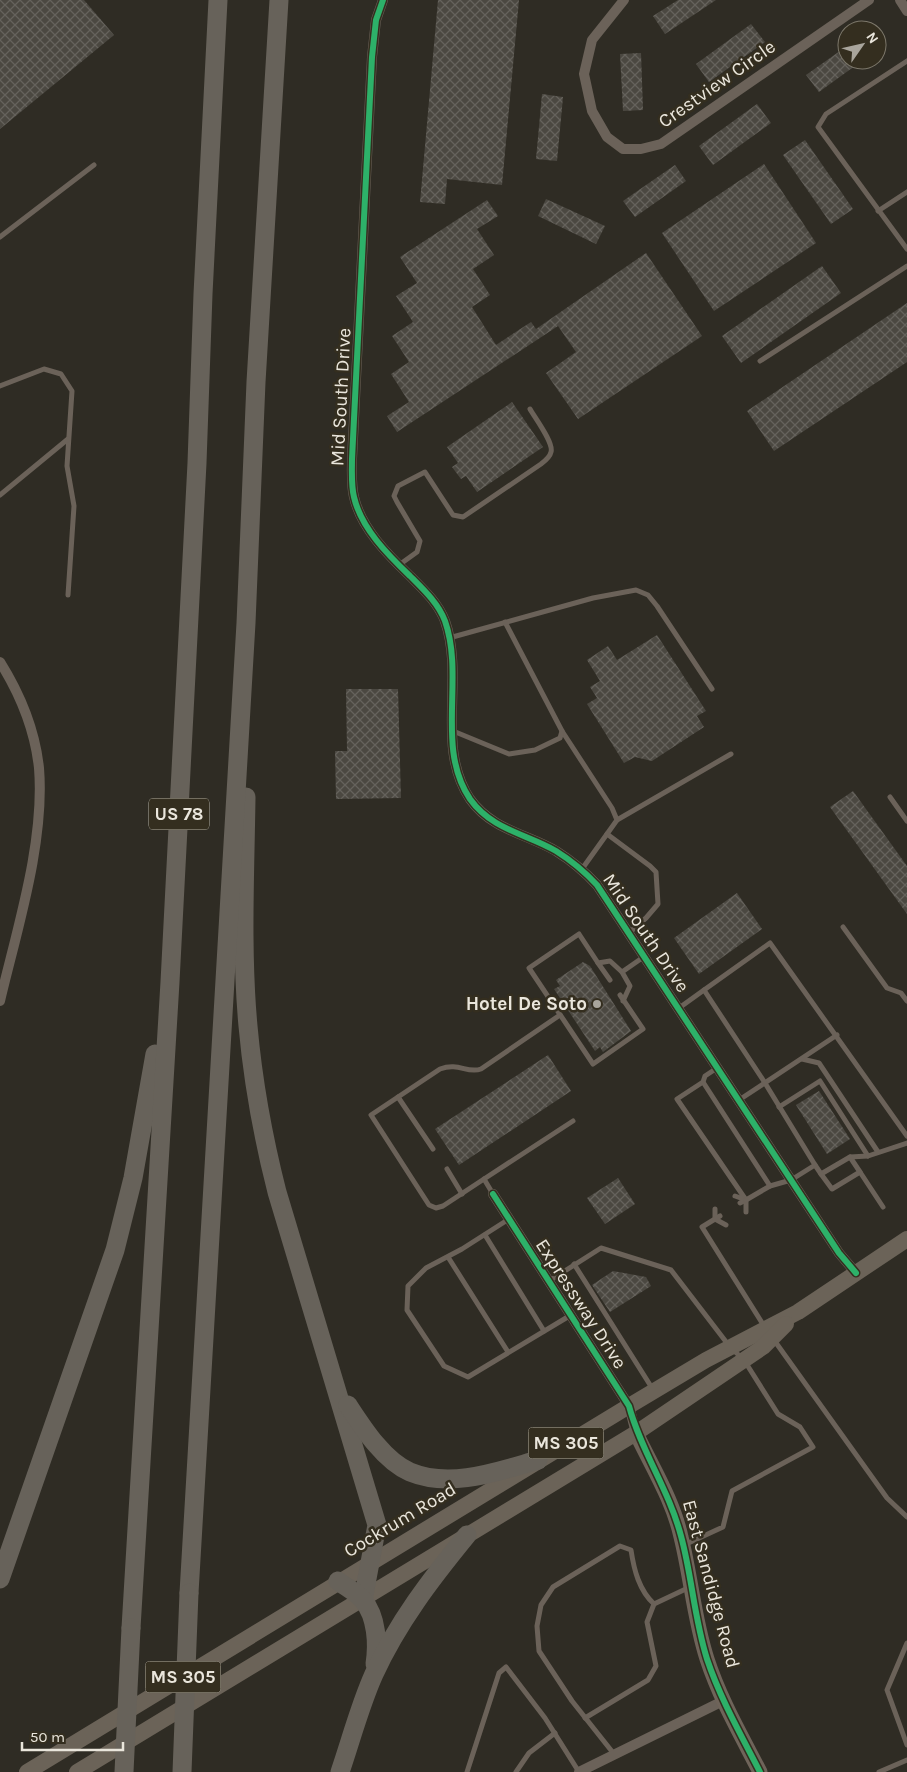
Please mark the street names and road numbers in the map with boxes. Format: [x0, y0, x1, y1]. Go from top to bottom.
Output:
street label: Crestview Circle [654, 35, 780, 133]
street label: Mid South Drive [326, 327, 356, 467]
road number: US 78 [149, 799, 209, 830]
street label: Mid South Drive [598, 869, 694, 997]
street label: Expressway Drive [531, 1235, 631, 1373]
road number: MS 305 [528, 1428, 604, 1459]
street label: Cockrum Road [340, 1478, 460, 1562]
street label: East Sandidge Road [678, 1498, 744, 1670]
road number: MS 305 [146, 1661, 220, 1692]

